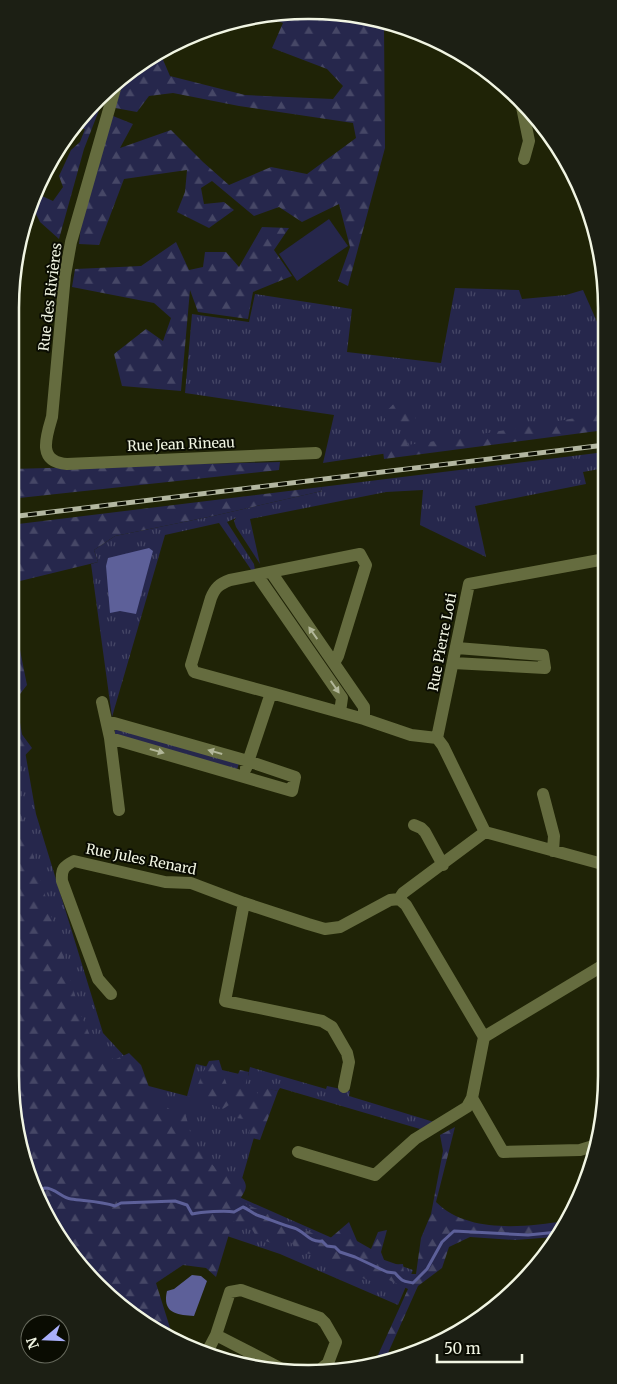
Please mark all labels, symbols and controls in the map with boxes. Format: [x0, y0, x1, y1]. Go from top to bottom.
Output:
street label: Rue des Rivières [34, 242, 66, 352]
street label: Rue Jean Rineau [127, 433, 236, 455]
street label: Rue Pierre Loti [424, 591, 460, 693]
one-way arrow [308, 626, 318, 640]
one-way arrow [330, 680, 340, 694]
one-way arrow [149, 747, 164, 755]
one-way arrow [208, 747, 223, 755]
street label: Rue Jules Renard [84, 839, 198, 879]
north arrow [20, 1314, 70, 1364]
scale bar [437, 1332, 522, 1364]
text: N [22, 1335, 43, 1351]
text: 50 m [444, 1339, 481, 1358]

